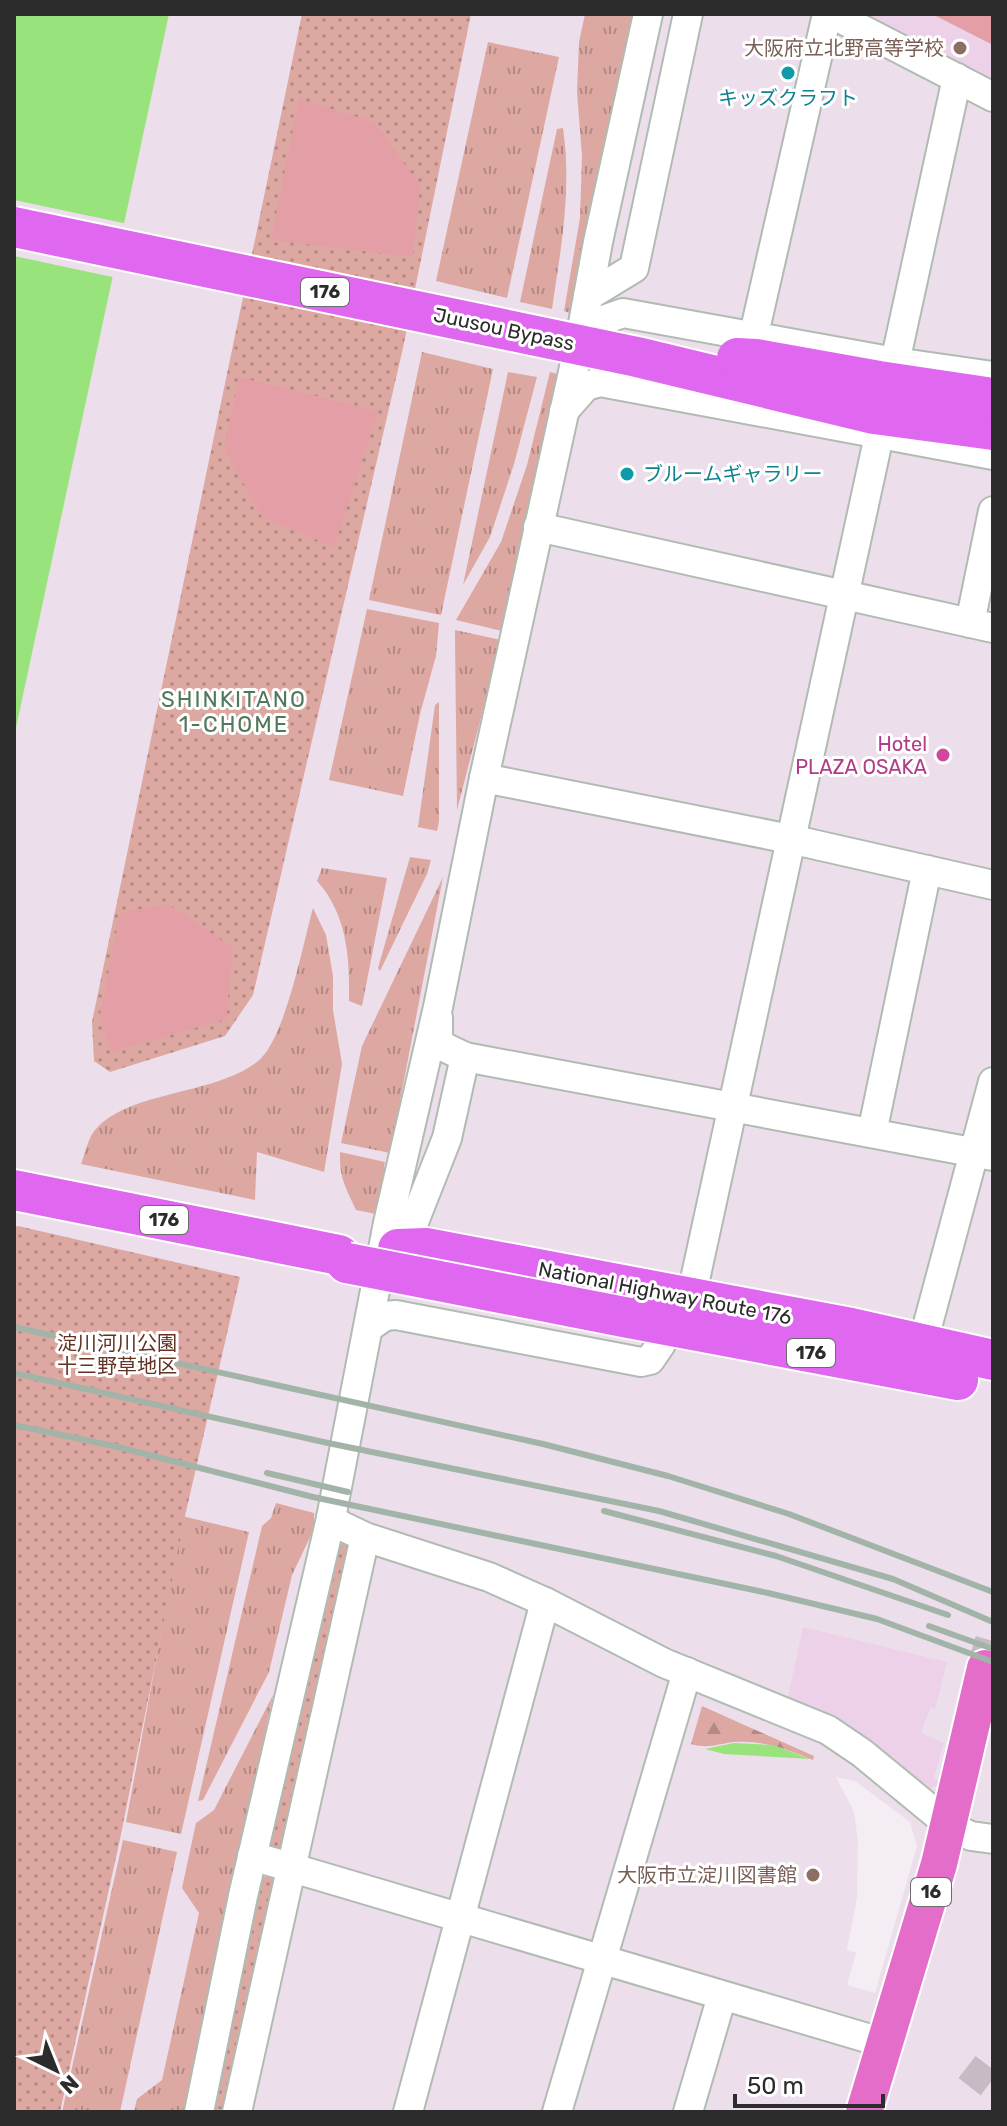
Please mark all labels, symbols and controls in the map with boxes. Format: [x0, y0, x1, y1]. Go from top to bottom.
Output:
place label: 大阪府立北野高等学校 [744, 36, 944, 60]
marker: 大阪府立北野高等学校 [951, 39, 969, 57]
marker: キッズクラフト [779, 64, 797, 82]
place label: キッズクラフト [718, 86, 858, 110]
road number: 176 [301, 278, 349, 306]
street label: Juusou Bypass [432, 302, 576, 356]
place label: ブルームギャラリー [643, 462, 822, 486]
marker: ブルームギャラリー [618, 465, 636, 483]
district label: SHINKITANO 1-CHOME [161, 686, 307, 738]
place label: Hotel PLAZA OSAKA [795, 732, 927, 779]
marker: Hotel PLAZA OSAKA [934, 746, 952, 764]
road number: 176 [140, 1206, 188, 1234]
street label: National Highway Route 176 [536, 1257, 794, 1329]
park label: 淀川河川公園 十三野草地区 [57, 1331, 177, 1378]
road number: 176 [787, 1339, 835, 1367]
place label: 大阪市立淀川図書館 [617, 1863, 797, 1887]
marker: 大阪市立淀川図書館 [804, 1866, 822, 1884]
road number: 16 [911, 1878, 951, 1906]
north arrow [16, 2030, 96, 2110]
scale bar [735, 2058, 883, 2108]
text: N [54, 2069, 84, 2100]
text: 50 m [747, 2072, 804, 2100]

